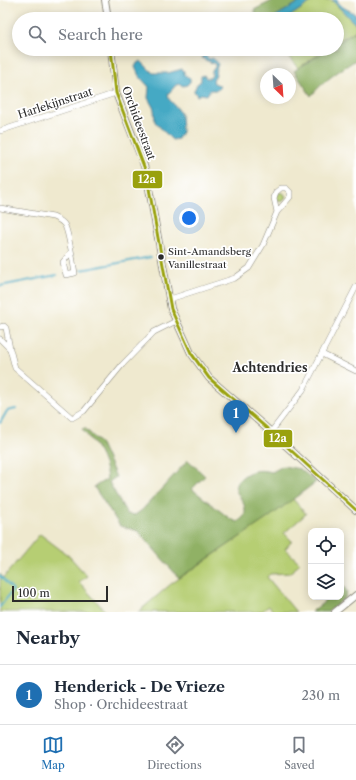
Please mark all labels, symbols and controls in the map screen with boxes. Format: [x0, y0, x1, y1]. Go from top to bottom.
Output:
search box [12, 12, 344, 56]
icon: search [26, 23, 48, 45]
text: Search here [58, 25, 143, 44]
north arrow [260, 68, 296, 104]
street label: Harlekijnstraat [16, 84, 94, 122]
street label: Orchideestraat [119, 84, 159, 162]
line badge: 12a [132, 170, 163, 189]
text: 12a [138, 172, 157, 186]
your location [179, 208, 199, 228]
place label: Sint-Amandsberg Vanillestraat [167, 245, 252, 271]
marker: Sint-Amandsberg Vanillestraat [156, 252, 166, 262]
district label: Achtendries [232, 360, 308, 375]
pin: 1 [223, 400, 249, 433]
line badge: 12a [263, 429, 293, 448]
text: 12a [269, 431, 288, 445]
map controls [308, 528, 344, 600]
button: locate [308, 528, 344, 564]
button: layers [308, 564, 344, 600]
scale bar [12, 584, 108, 603]
text: 100 m [18, 586, 50, 600]
text: Nearby [16, 628, 80, 648]
text: Henderick - De Vrieze [54, 677, 225, 696]
text: 1 [26, 687, 32, 703]
text: 230 m [302, 687, 340, 703]
text: Shop · Orchideestraat [54, 696, 188, 712]
tab: Map [41, 734, 65, 772]
tab: Directions [147, 734, 202, 772]
tab: Saved [284, 734, 315, 772]

